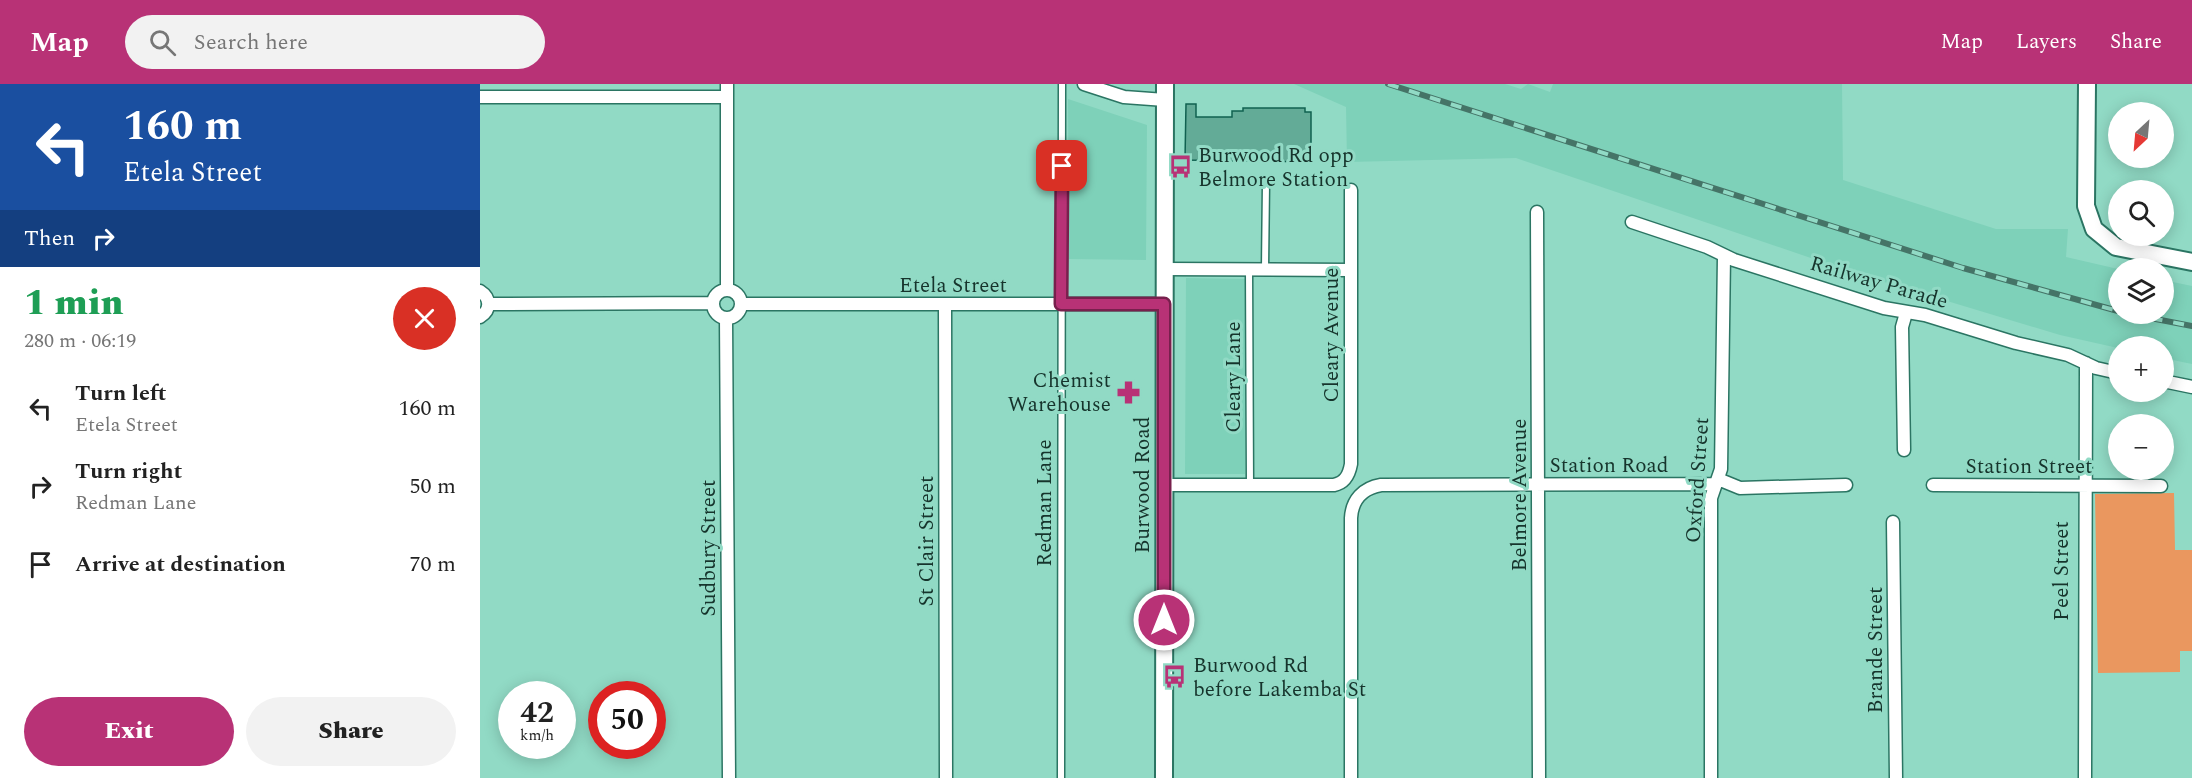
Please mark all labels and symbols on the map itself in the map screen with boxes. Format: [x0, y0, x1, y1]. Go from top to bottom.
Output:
north arrow [2108, 102, 2174, 168]
pin [1036, 140, 1087, 191]
place label: Burwood Rd opp Belmore Station [1198, 140, 1354, 196]
bus stop icon: Burwood Rd opp Belmore Station [1167, 154, 1193, 180]
street label: Railway Parade [1806, 248, 1952, 318]
street label: Cleary Avenue [1316, 268, 1348, 402]
street label: Etela Street [899, 270, 1007, 302]
street label: Cleary Lane [1218, 321, 1250, 433]
place label: Chemist Warehouse [1007, 365, 1111, 421]
pharmacy icon: Chemist Warehouse [1116, 379, 1142, 405]
street label: Oxford Street [1678, 416, 1718, 544]
street label: Burwood Road [1127, 417, 1159, 553]
street label: Belmore Avenue [1504, 419, 1536, 571]
street label: Redman Lane [1029, 439, 1061, 567]
street label: Station Road [1549, 450, 1669, 482]
street label: Station Street [1966, 451, 2093, 483]
street label: St Clair Street [911, 476, 943, 607]
street label: Sudbury Street [693, 480, 725, 616]
street label: Peel Street [2046, 521, 2078, 621]
street label: Brande Street [1860, 586, 1892, 714]
position arrow [1132, 588, 1196, 652]
place label: Burwood Rd before Lakemba St [1193, 650, 1366, 706]
bus stop icon: Burwood Rd before Lakemba St [1162, 664, 1188, 690]
speed limit sign: 50 [588, 681, 666, 759]

